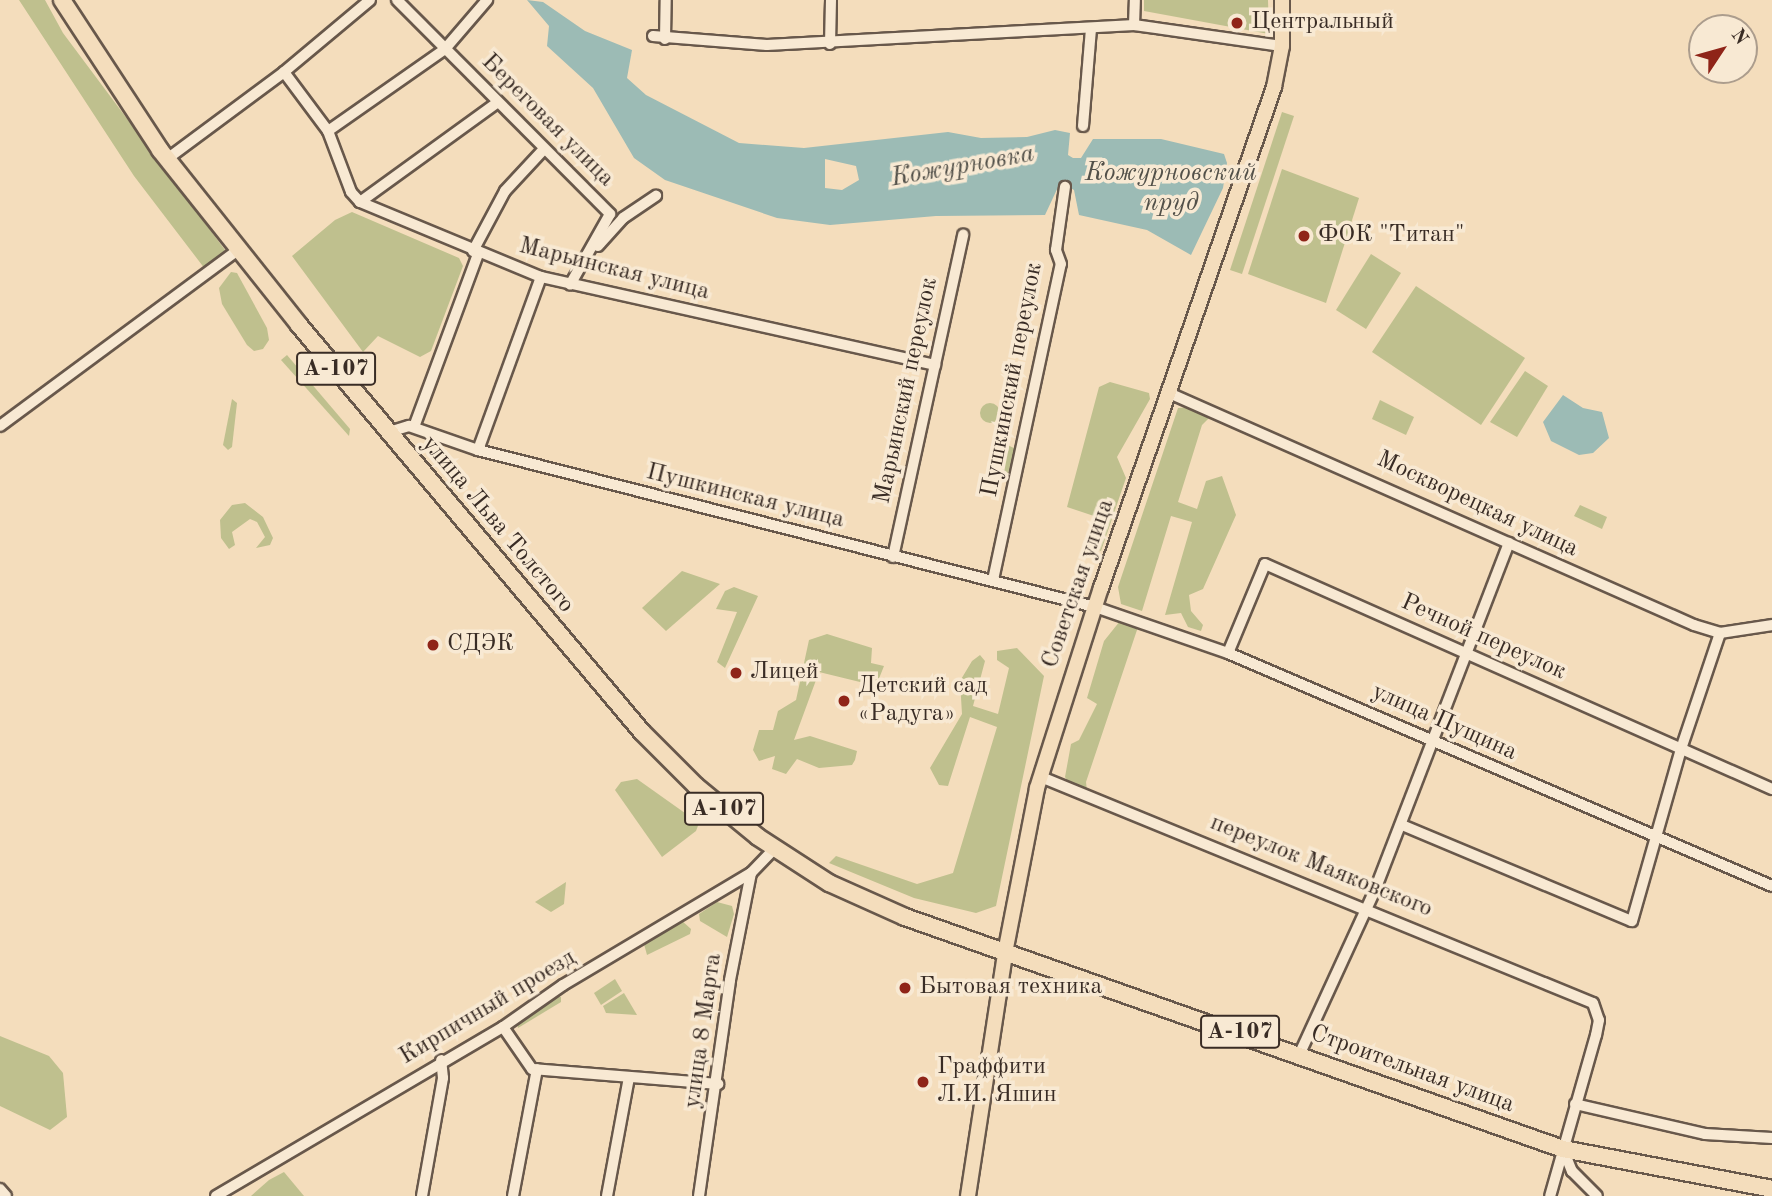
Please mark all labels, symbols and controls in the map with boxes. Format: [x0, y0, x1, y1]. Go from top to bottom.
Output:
place label: Центральный [1251, 9, 1394, 37]
north arrow [1688, 14, 1758, 84]
marker: Центральный [1229, 15, 1245, 31]
text: N [1727, 26, 1751, 49]
street label: Береговая улица [474, 48, 620, 194]
water label: Кожурновка [889, 139, 1037, 195]
water label: Кожурновский пруд [1085, 158, 1257, 220]
place label: ФОК "Титан" [1318, 222, 1464, 250]
marker: ФОК "Титан" [1296, 228, 1312, 244]
street label: Марьинская улица [516, 232, 712, 308]
street label: Пушкинский переулок [976, 260, 1050, 500]
street label: Марьинский переулок [869, 275, 945, 507]
road number: А-107 [296, 350, 376, 388]
street label: улица Льва Толстого [414, 431, 580, 619]
street label: Москворецкая улица [1372, 446, 1582, 564]
street label: Пушкинская улица [643, 458, 847, 536]
street label: Советская улица [1037, 496, 1121, 672]
street label: Речной переулок [1396, 589, 1570, 687]
place label: СДЭК [447, 631, 514, 659]
marker: СДЭК [425, 637, 441, 653]
place label: Лицей [750, 659, 819, 687]
marker: Лицей [728, 665, 744, 681]
place label: Детский сад «Радуга» [858, 673, 987, 729]
street label: улица Пущина [1367, 678, 1521, 768]
marker: Детский сад «Радуга» [836, 693, 852, 709]
road number: А-107 [684, 790, 764, 828]
street label: переулок Маяковского [1206, 809, 1436, 925]
street label: Кирпичный проезд [395, 944, 581, 1072]
street label: улица 8 Марта [679, 952, 729, 1110]
place label: Бытовая техника [919, 974, 1102, 1002]
marker: Бытовая техника [897, 980, 913, 996]
road number: А-107 [1200, 1012, 1280, 1051]
street label: Строительная улица [1306, 1020, 1518, 1120]
place label: Граффити Л.И. Яшин [937, 1054, 1057, 1110]
marker: Граффити Л.И. Яшин [915, 1074, 931, 1090]

